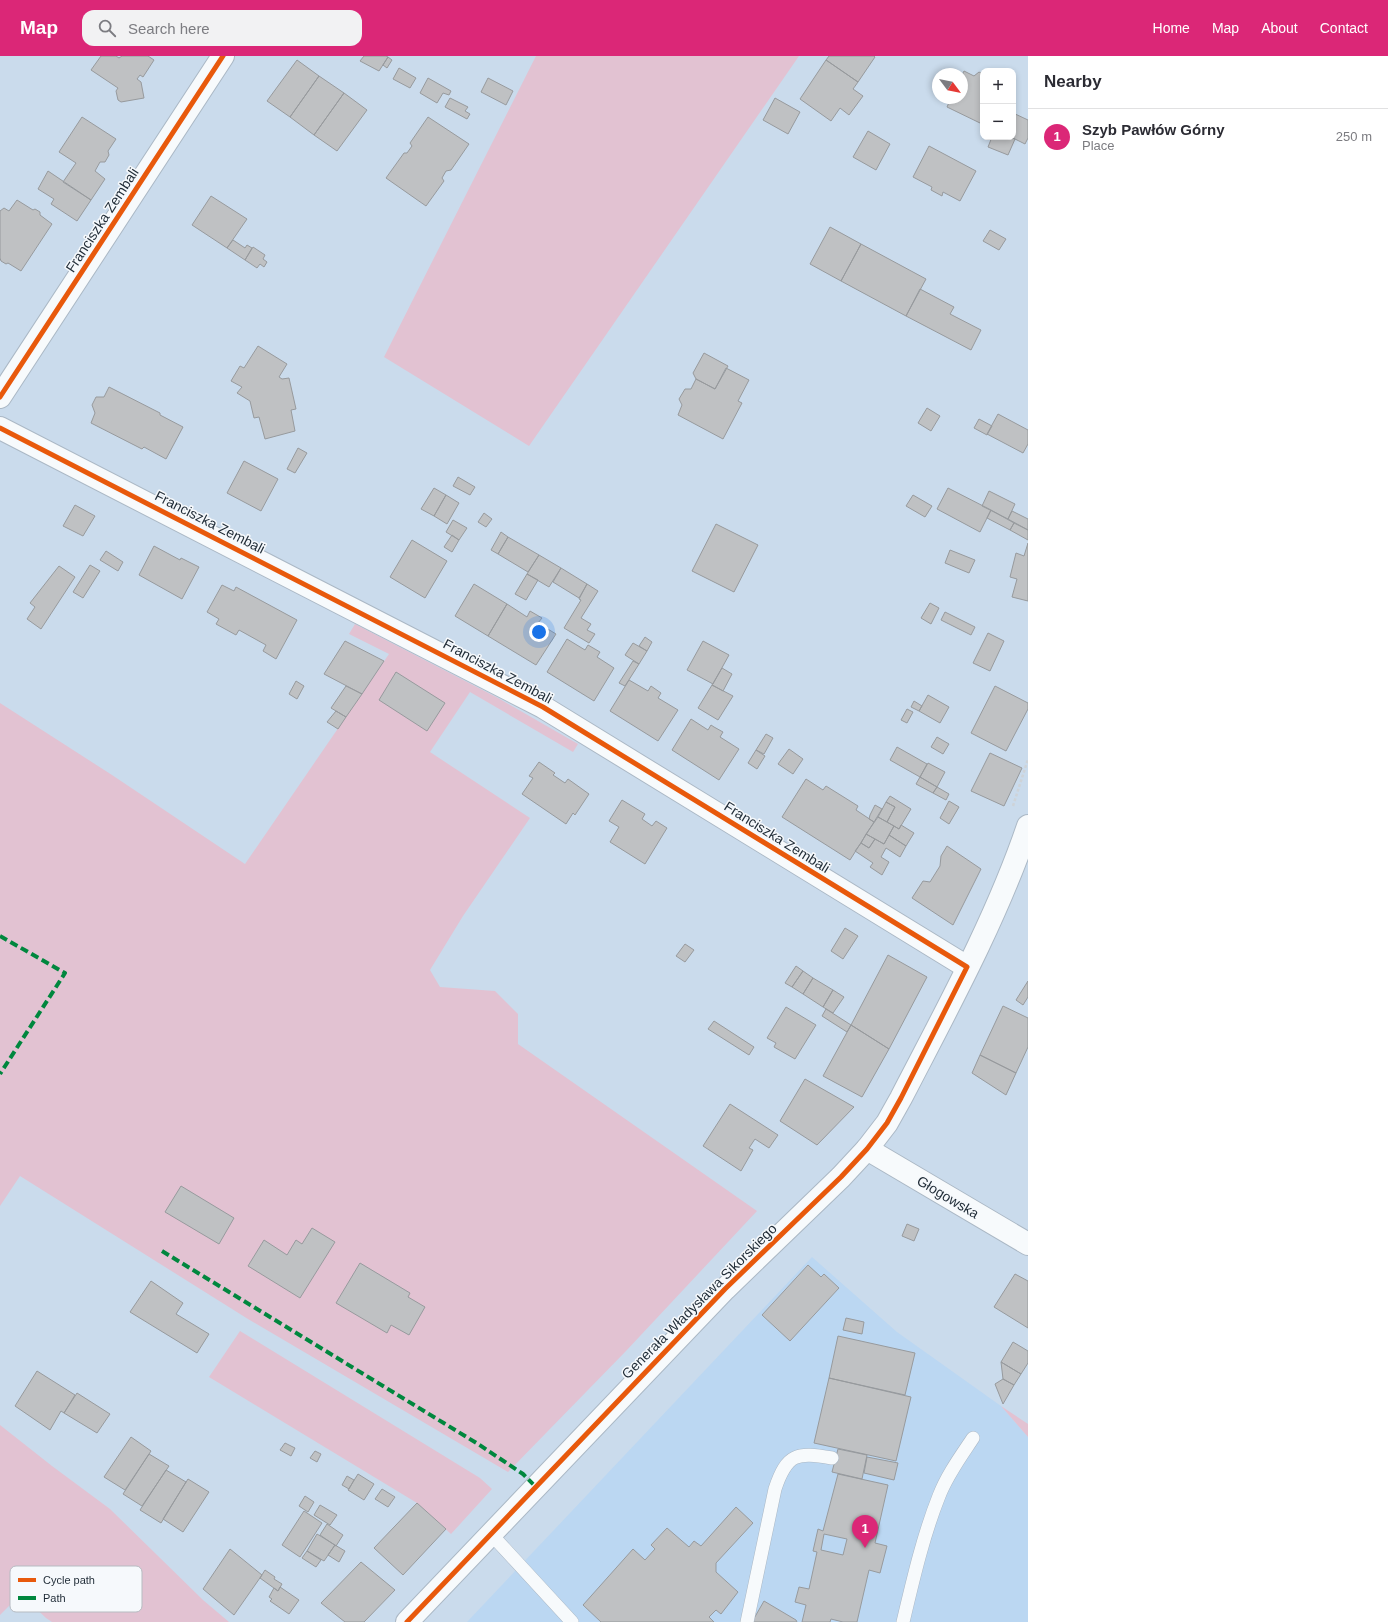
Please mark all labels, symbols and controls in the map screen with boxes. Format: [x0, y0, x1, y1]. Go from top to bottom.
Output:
search box [82, 10, 362, 46]
text: Map [20, 17, 58, 38]
icon: search [96, 17, 118, 39]
text: Search here [128, 20, 210, 37]
text: Home [1153, 20, 1190, 36]
text: Map [1212, 20, 1239, 36]
text: About [1261, 20, 1298, 36]
text: Contact [1320, 20, 1368, 36]
north arrow [932, 68, 968, 104]
map controls [980, 68, 1016, 140]
button: + [980, 68, 1016, 104]
text: Nearby [1044, 72, 1102, 91]
button: − [980, 104, 1016, 140]
text: Szyb Pawłów Górny [1082, 121, 1225, 138]
text: 1 [1053, 129, 1061, 144]
text: 250 m [1336, 129, 1372, 144]
text: Place [1082, 138, 1115, 153]
street label: Franciszka Zembali [62, 165, 142, 275]
street label: Franciszka Zembali [152, 487, 268, 557]
your location [529, 622, 549, 642]
street label: Franciszka Zembali [441, 635, 555, 707]
street label: Franciszka Zembali [721, 798, 833, 876]
street label: Głogowska [914, 1172, 982, 1222]
street label: Generała Władysława Sikorskiego [618, 1220, 780, 1382]
pin: 1 [852, 1515, 878, 1548]
legend [10, 1566, 142, 1612]
text: Cycle path [43, 1574, 95, 1586]
text: Path [43, 1592, 66, 1604]

